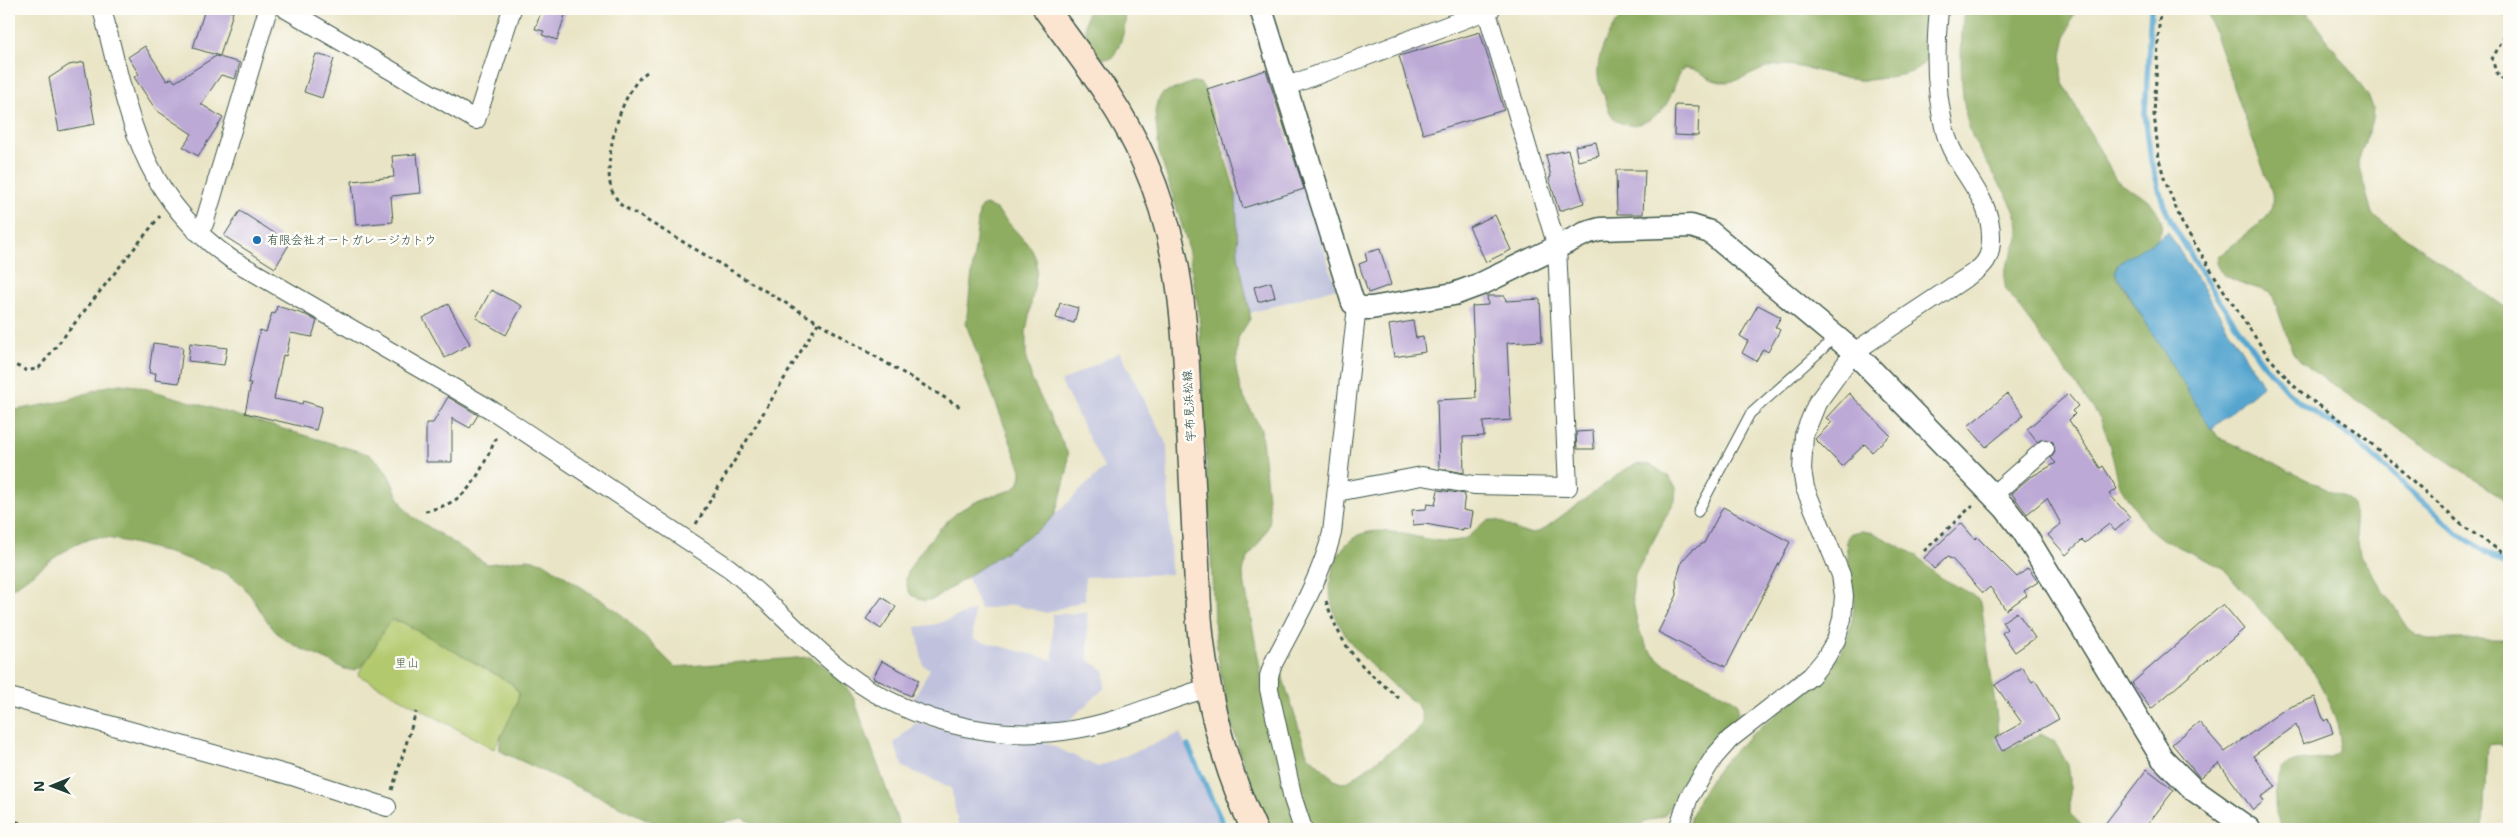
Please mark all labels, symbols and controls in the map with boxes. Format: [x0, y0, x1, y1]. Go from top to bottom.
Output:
place label: 有限会社オートガレージカトウ [267, 232, 436, 248]
marker: 有限会社オートガレージカトウ [251, 234, 263, 246]
street label: 宇布見浜松線 [1179, 370, 1199, 442]
park label: 里山 [395, 655, 419, 671]
north arrow [28, 760, 78, 810]
text: N [30, 781, 48, 792]

